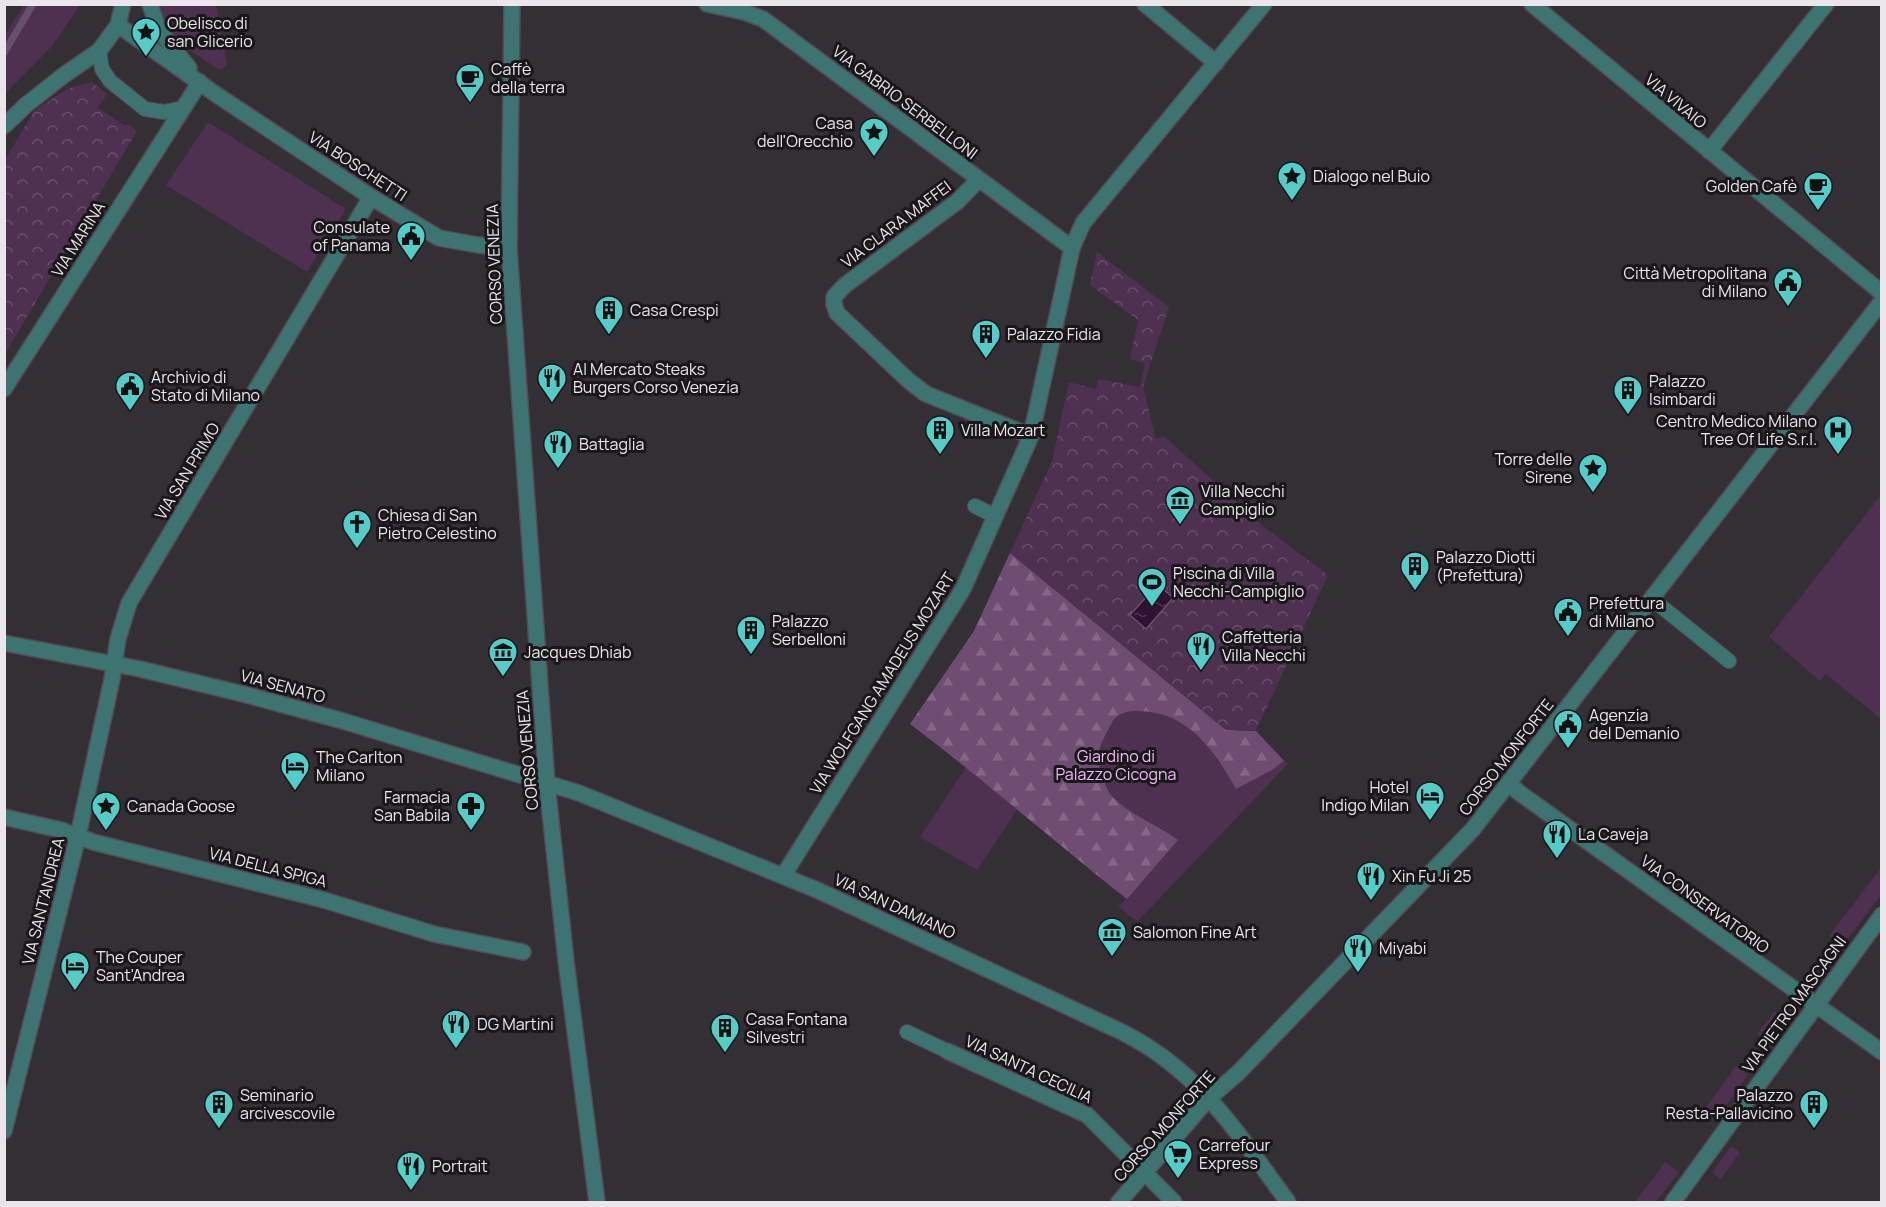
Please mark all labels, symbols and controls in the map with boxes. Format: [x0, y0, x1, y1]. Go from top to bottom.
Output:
place label: Obelisco di san Glicerio [167, 12, 253, 52]
place icon: Obelisco di san Glicerio [130, 16, 162, 58]
street label: VIA GABRIO SERBELLONI [828, 40, 982, 164]
place label: Caffè della terra [491, 58, 565, 98]
cafe icon: Caffè della terra [454, 62, 486, 104]
street label: VIA VIVAIO [1641, 69, 1712, 134]
place label: Casa dell'Orecchio [757, 112, 853, 152]
place icon: Casa dell'Orecchio [858, 116, 890, 158]
street label: VIA BOSCHETTI [305, 126, 411, 206]
place icon: Dialogo nel Buio [1276, 160, 1308, 202]
place label: Dialogo nel Buio [1313, 165, 1430, 187]
cafe icon: Golden Cafè [1802, 170, 1834, 212]
street label: VIA CLARA MAFFEI [836, 175, 956, 273]
place label: Golden Cafè [1706, 175, 1797, 197]
street label: VIA MARINA [46, 197, 110, 281]
street label: CORSO VENEZIA [481, 204, 507, 324]
place label: Consulate of Panama [313, 216, 390, 256]
public building icon: Consulate of Panama [395, 220, 427, 262]
place label: Città Metropolitana di Milano [1623, 262, 1767, 302]
public building icon: Città Metropolitana di Milano [1772, 266, 1804, 308]
building icon: Casa Crespi [593, 294, 625, 336]
place label: Casa Crespi [630, 299, 719, 321]
building icon: Palazzo Fidia [970, 318, 1002, 360]
place label: Palazzo Fidia [1007, 323, 1101, 345]
place label: Al Mercato Steaks Burgers Corso Venezia [573, 358, 739, 398]
restaurant icon: Al Mercato Steaks Burgers Corso Venezia [536, 362, 568, 404]
place label: Archivio di Stato di Milano [151, 366, 260, 406]
public building icon: Archivio di Stato di Milano [114, 370, 146, 412]
place label: Palazzo Isimbardi [1649, 370, 1716, 410]
building icon: Palazzo Isimbardi [1612, 374, 1644, 416]
place label: Centro Medico Milano Tree Of Life S.r.l. [1656, 410, 1817, 450]
building icon: Villa Mozart [924, 414, 956, 456]
hospital icon: Centro Medico Milano Tree Of Life S.r.l. [1822, 414, 1854, 456]
street label: VIA SAN PRIMO [149, 418, 225, 524]
place label: Villa Mozart [961, 419, 1045, 441]
restaurant icon: Battaglia [542, 428, 574, 470]
place label: Battaglia [579, 433, 644, 455]
place label: Torre delle Sirene [1495, 448, 1572, 488]
place icon: Torre delle Sirene [1577, 452, 1609, 494]
place label: Villa Necchi Campiglio [1201, 480, 1285, 520]
museum icon: Villa Necchi Campiglio [1164, 484, 1196, 526]
place label: Chiesa di San Pietro Celestino [378, 504, 497, 544]
church icon: Chiesa di San Pietro Celestino [341, 508, 373, 550]
place label: Palazzo Diotti (Prefettura) [1436, 546, 1535, 586]
building icon: Palazzo Diotti (Prefettura) [1399, 550, 1431, 592]
place label: Piscina di Villa Necchi-Campiglio [1173, 562, 1304, 602]
sports icon: Piscina di Villa Necchi-Campiglio [1136, 566, 1168, 608]
street label: VIA WOLFGANG AMADEUS MOZART [804, 568, 960, 798]
place label: Prefettura di Milano [1589, 592, 1664, 632]
public building icon: Prefettura di Milano [1552, 596, 1584, 638]
place label: Palazzo Serbelloni [772, 610, 846, 650]
building icon: Palazzo Serbelloni [735, 614, 767, 656]
place label: Caffetteria Villa Necchi [1222, 626, 1306, 666]
restaurant icon: Caffetteria Villa Necchi [1185, 630, 1217, 672]
museum icon: Jacques Dhiab [487, 636, 519, 678]
place label: Jacques Dhiab [524, 641, 631, 663]
street label: VIA SENATO [238, 664, 328, 708]
street label: CORSO VENEZIA [511, 689, 543, 811]
street label: CORSO MONFORTE [1454, 694, 1558, 820]
place label: Agenzia del Demanio [1589, 704, 1680, 744]
public building icon: Agenzia del Demanio [1552, 708, 1584, 750]
park label: Giardino di Palazzo Cicogna [1056, 745, 1176, 785]
place label: The Carlton Milano [316, 746, 403, 786]
hotel icon: The Carlton Milano [279, 750, 311, 792]
place label: Hotel Indigo Milan [1321, 776, 1409, 816]
hotel icon: Hotel Indigo Milan [1414, 780, 1446, 822]
place label: Farmacia San Babila [374, 786, 450, 826]
place icon: Canada Goose [90, 790, 122, 832]
pharmacy icon: Farmacia San Babila [455, 790, 487, 832]
place label: Canada Goose [127, 795, 235, 817]
restaurant icon: La Caveja [1541, 818, 1573, 860]
place label: La Caveja [1578, 823, 1648, 845]
street label: VIA SANT'ANDREA [17, 835, 69, 967]
street label: VIA DELLA SPIGA [207, 842, 329, 892]
street label: VIA CONSERVATORIO [1636, 850, 1774, 958]
restaurant icon: Xin Fu Ji 25 [1355, 860, 1387, 902]
place label: Xin Fu Ji 25 [1392, 865, 1472, 887]
street label: VIA SAN DAMIANO [831, 868, 960, 944]
museum icon: Salomon Fine Art [1096, 916, 1128, 958]
place label: Salomon Fine Art [1133, 921, 1257, 943]
street label: VIA PIETRO MASCAGNI [1737, 931, 1851, 1077]
restaurant icon: Miyabi [1342, 932, 1374, 974]
place label: Miyabi [1379, 937, 1426, 959]
place label: The Couper Sant'Andrea [96, 946, 185, 986]
hotel icon: The Couper Sant'Andrea [59, 950, 91, 992]
restaurant icon: DG Martini [440, 1008, 472, 1050]
place label: Casa Fontana Silvestri [746, 1008, 847, 1048]
building icon: Casa Fontana Silvestri [709, 1012, 741, 1054]
place label: DG Martini [477, 1013, 554, 1035]
street label: VIA SANTA CECILIA [962, 1030, 1096, 1108]
street label: CORSO MONFORTE [1108, 1066, 1220, 1186]
place label: Seminario arcivescovile [240, 1084, 335, 1124]
place label: Palazzo Resta-Pallavicino [1666, 1084, 1793, 1124]
building icon: Seminario arcivescovile [203, 1088, 235, 1130]
building icon: Palazzo Resta-Pallavicino [1798, 1088, 1830, 1130]
place label: Carrefour Express [1199, 1134, 1270, 1174]
supermarket icon: Carrefour Express [1162, 1138, 1194, 1180]
restaurant icon: Portrait [395, 1150, 427, 1192]
place label: Portrait [432, 1155, 488, 1177]

